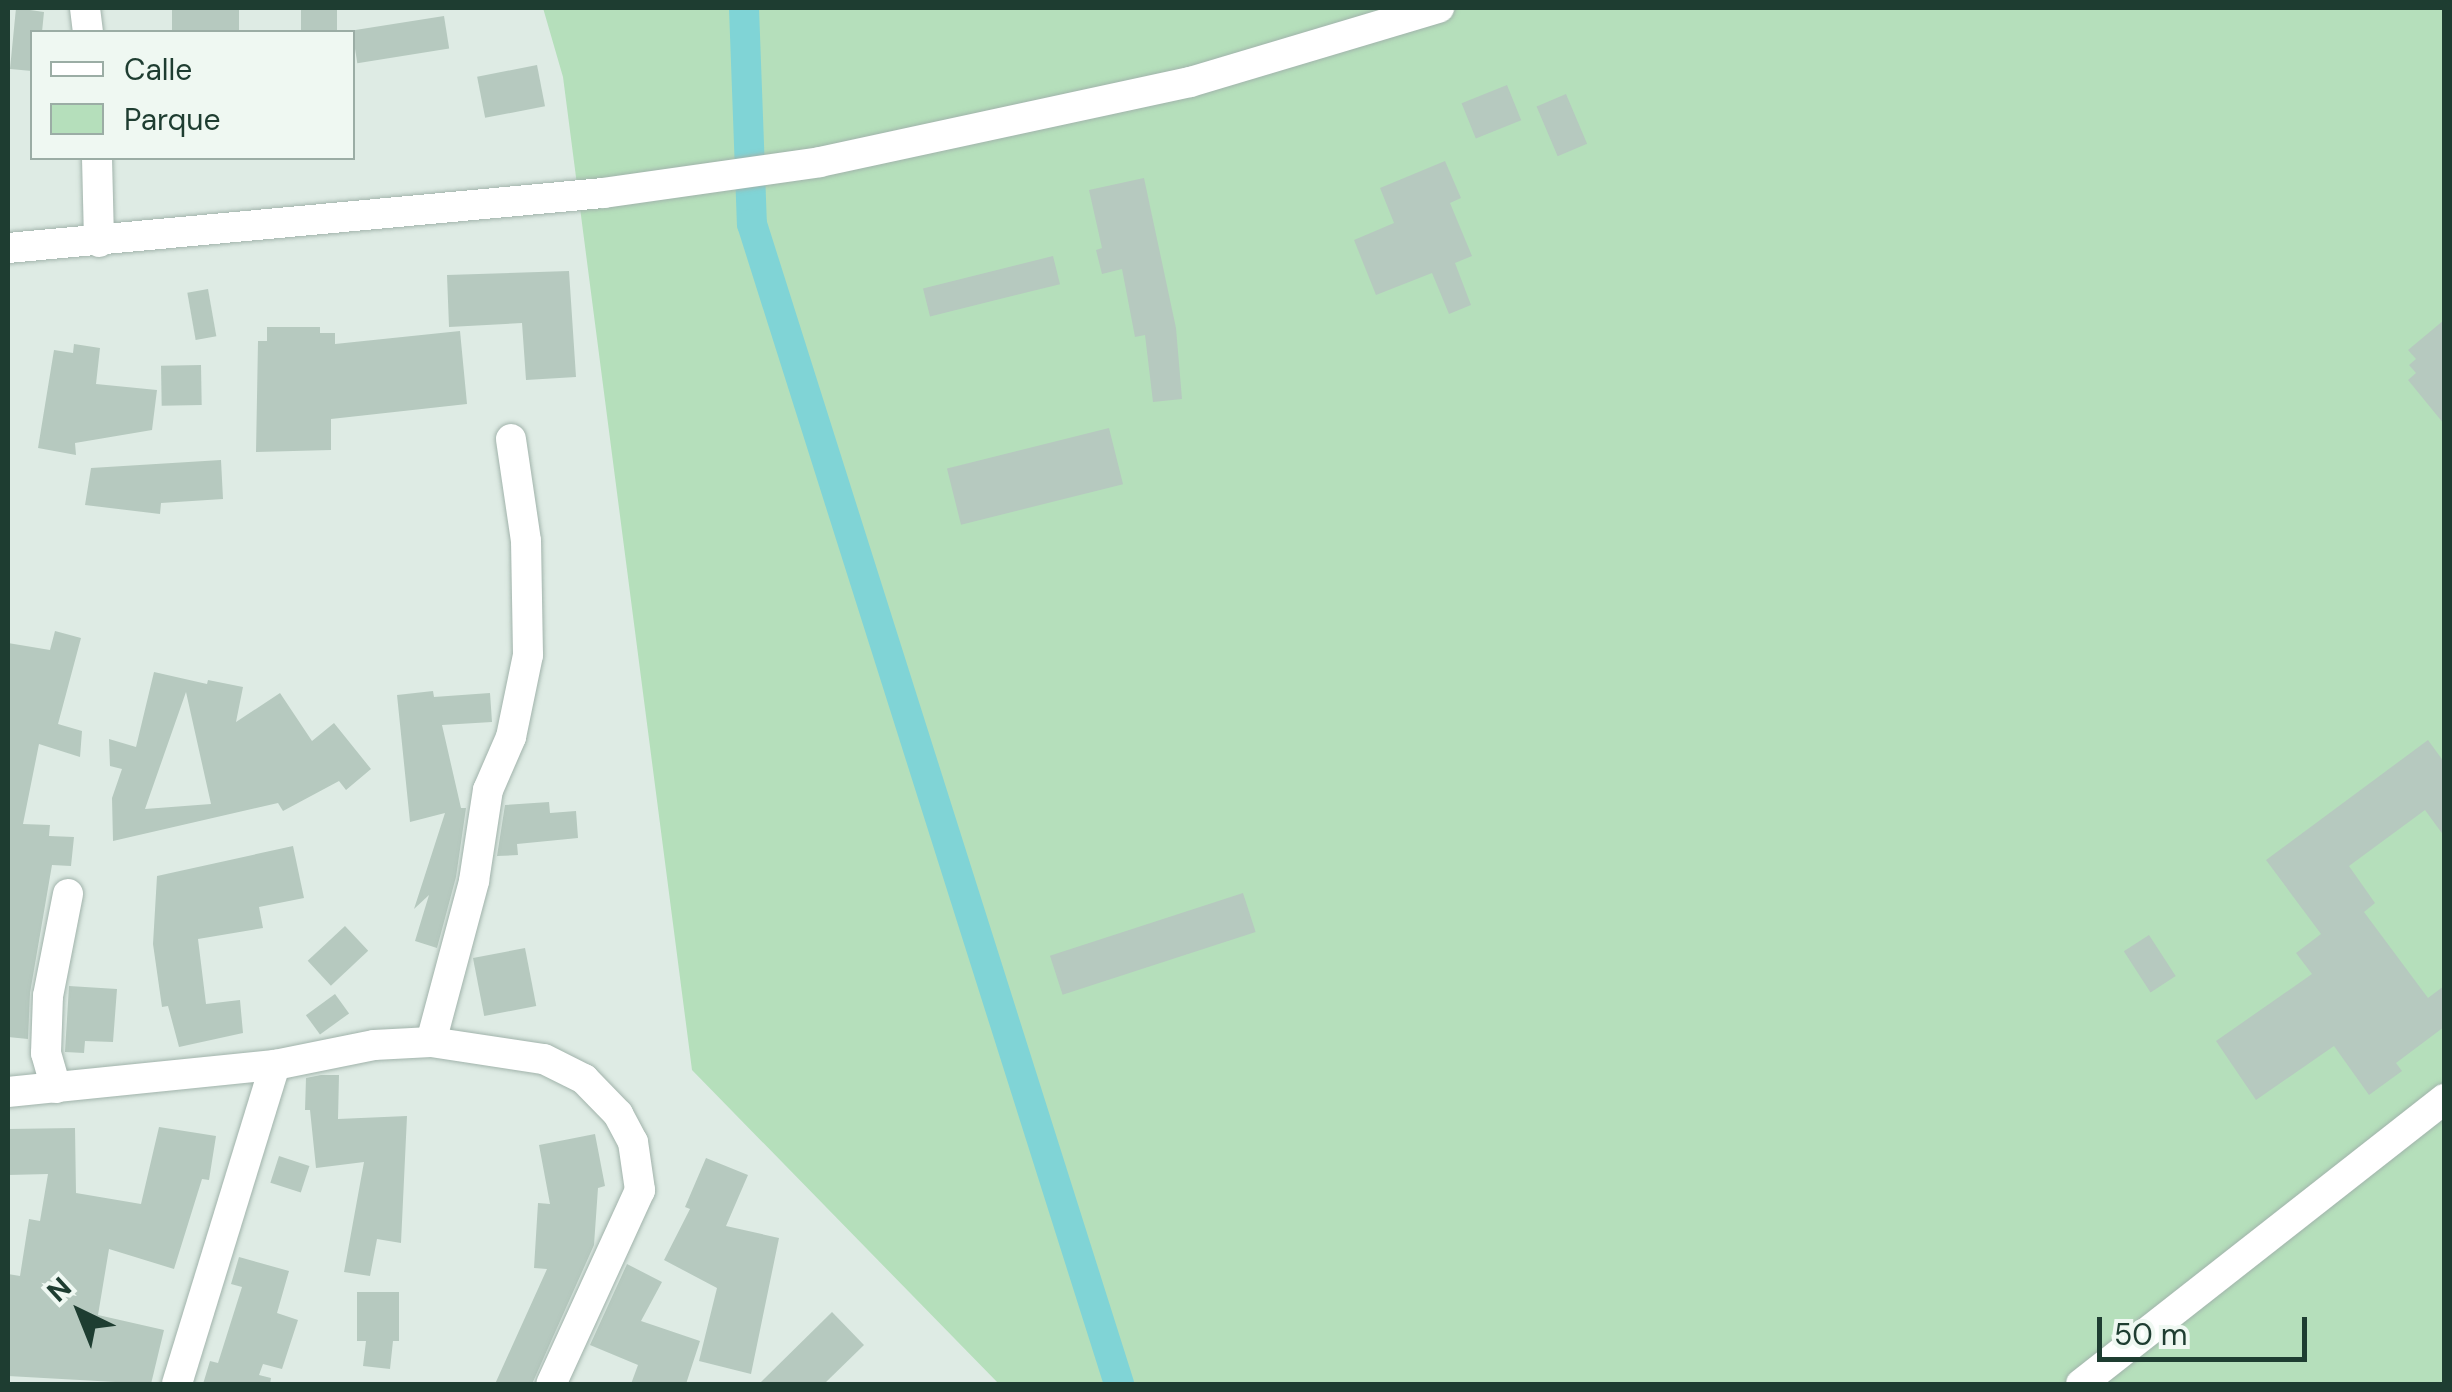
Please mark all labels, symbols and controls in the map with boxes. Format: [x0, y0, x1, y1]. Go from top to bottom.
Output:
legend [30, 30, 355, 160]
text: Calle [124, 50, 192, 89]
text: Parque [124, 100, 221, 139]
north arrow [30, 1262, 130, 1362]
text: N [39, 1269, 79, 1310]
scale bar [2102, 1297, 2312, 1359]
text: 50 m [2114, 1315, 2188, 1354]

